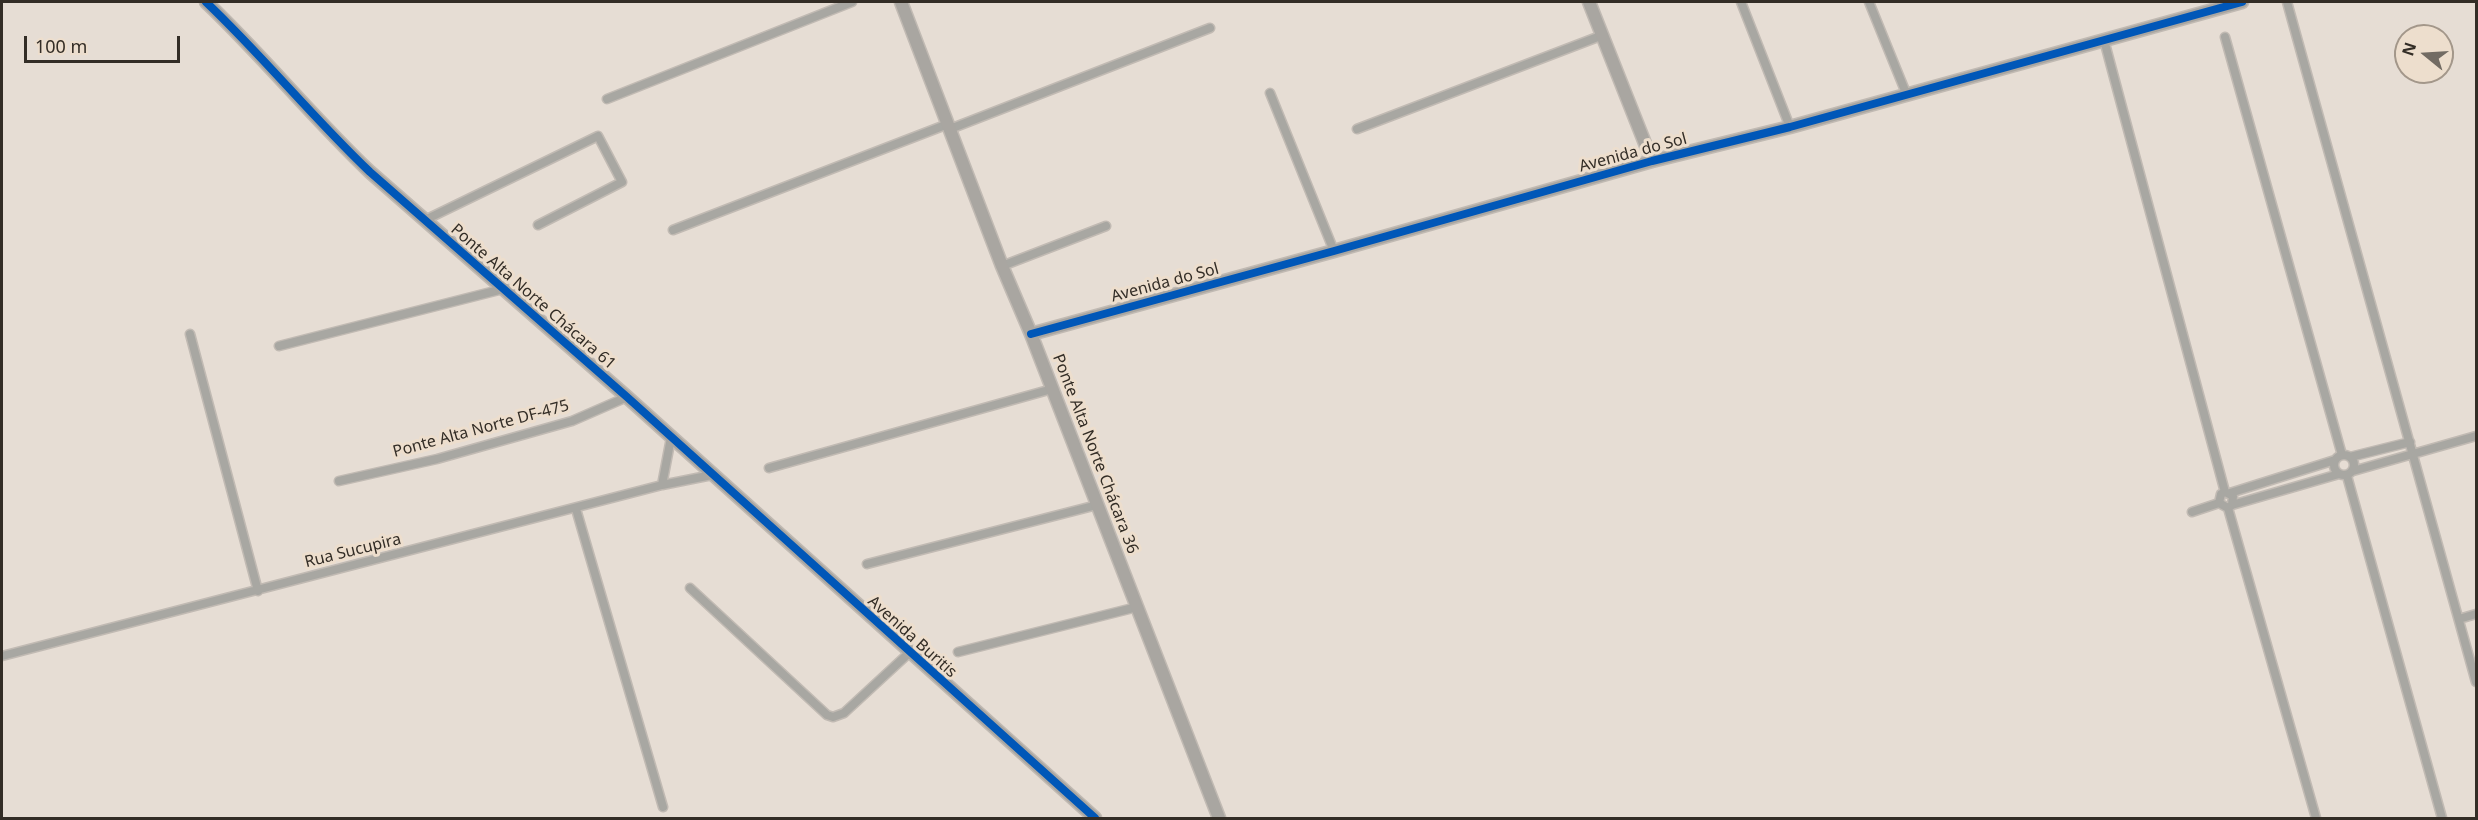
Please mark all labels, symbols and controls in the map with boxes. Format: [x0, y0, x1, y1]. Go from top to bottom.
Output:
scale bar [27, 24, 183, 62]
north arrow [2394, 24, 2454, 84]
text: 100 m [35, 34, 87, 58]
text: N [2396, 39, 2421, 59]
street label: Avenida do Sol [1577, 129, 1689, 177]
street label: Ponte Alta Norte Chácara 61 [447, 220, 619, 374]
street label: Avenida do Sol [1109, 259, 1221, 307]
street label: Ponte Alta Norte Chácara 36 [1048, 351, 1142, 557]
street label: Ponte Alta Norte DF-475 [391, 396, 571, 462]
street label: Rua Sucupira [303, 530, 403, 572]
street label: Avenida Buritis [864, 592, 960, 682]

